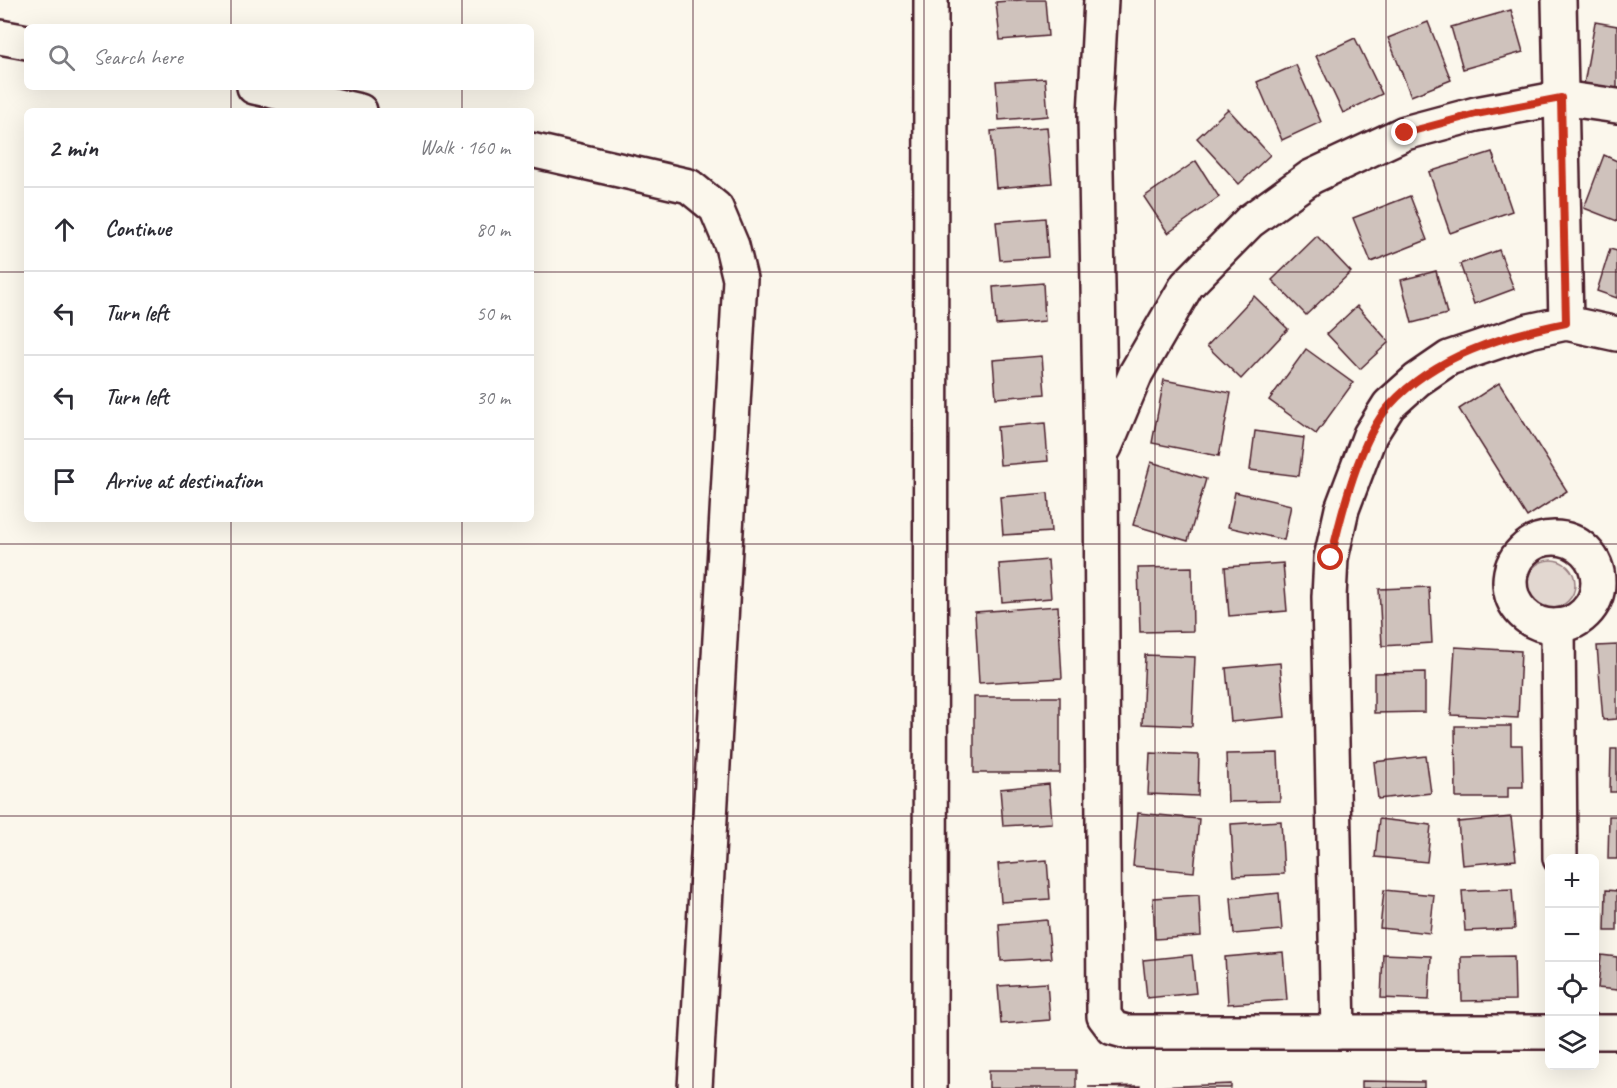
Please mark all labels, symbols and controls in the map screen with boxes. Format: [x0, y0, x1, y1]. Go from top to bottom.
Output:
search box [24, 24, 534, 90]
icon: search [45, 41, 78, 74]
text: Search here [93, 43, 183, 71]
route end [1391, 119, 1417, 145]
text: 2 min [48, 131, 98, 164]
text: Walk · 160 m [420, 135, 510, 160]
icon: ahead [48, 213, 81, 246]
text: Continue [105, 215, 171, 243]
text: 80 m [476, 217, 510, 242]
icon: left [48, 297, 81, 330]
text: Turn left [105, 299, 169, 327]
text: 50 m [476, 301, 510, 326]
icon: left [48, 381, 81, 414]
text: Turn left [105, 383, 169, 411]
text: 30 m [476, 385, 510, 410]
icon: arrive [48, 465, 81, 498]
text: Arrive at destination [105, 467, 262, 495]
route start [1317, 544, 1343, 570]
map controls [1545, 854, 1599, 1070]
button: + [1545, 854, 1599, 908]
button: − [1545, 908, 1599, 962]
button: locate [1545, 962, 1599, 1016]
button: layers [1545, 1016, 1599, 1070]

